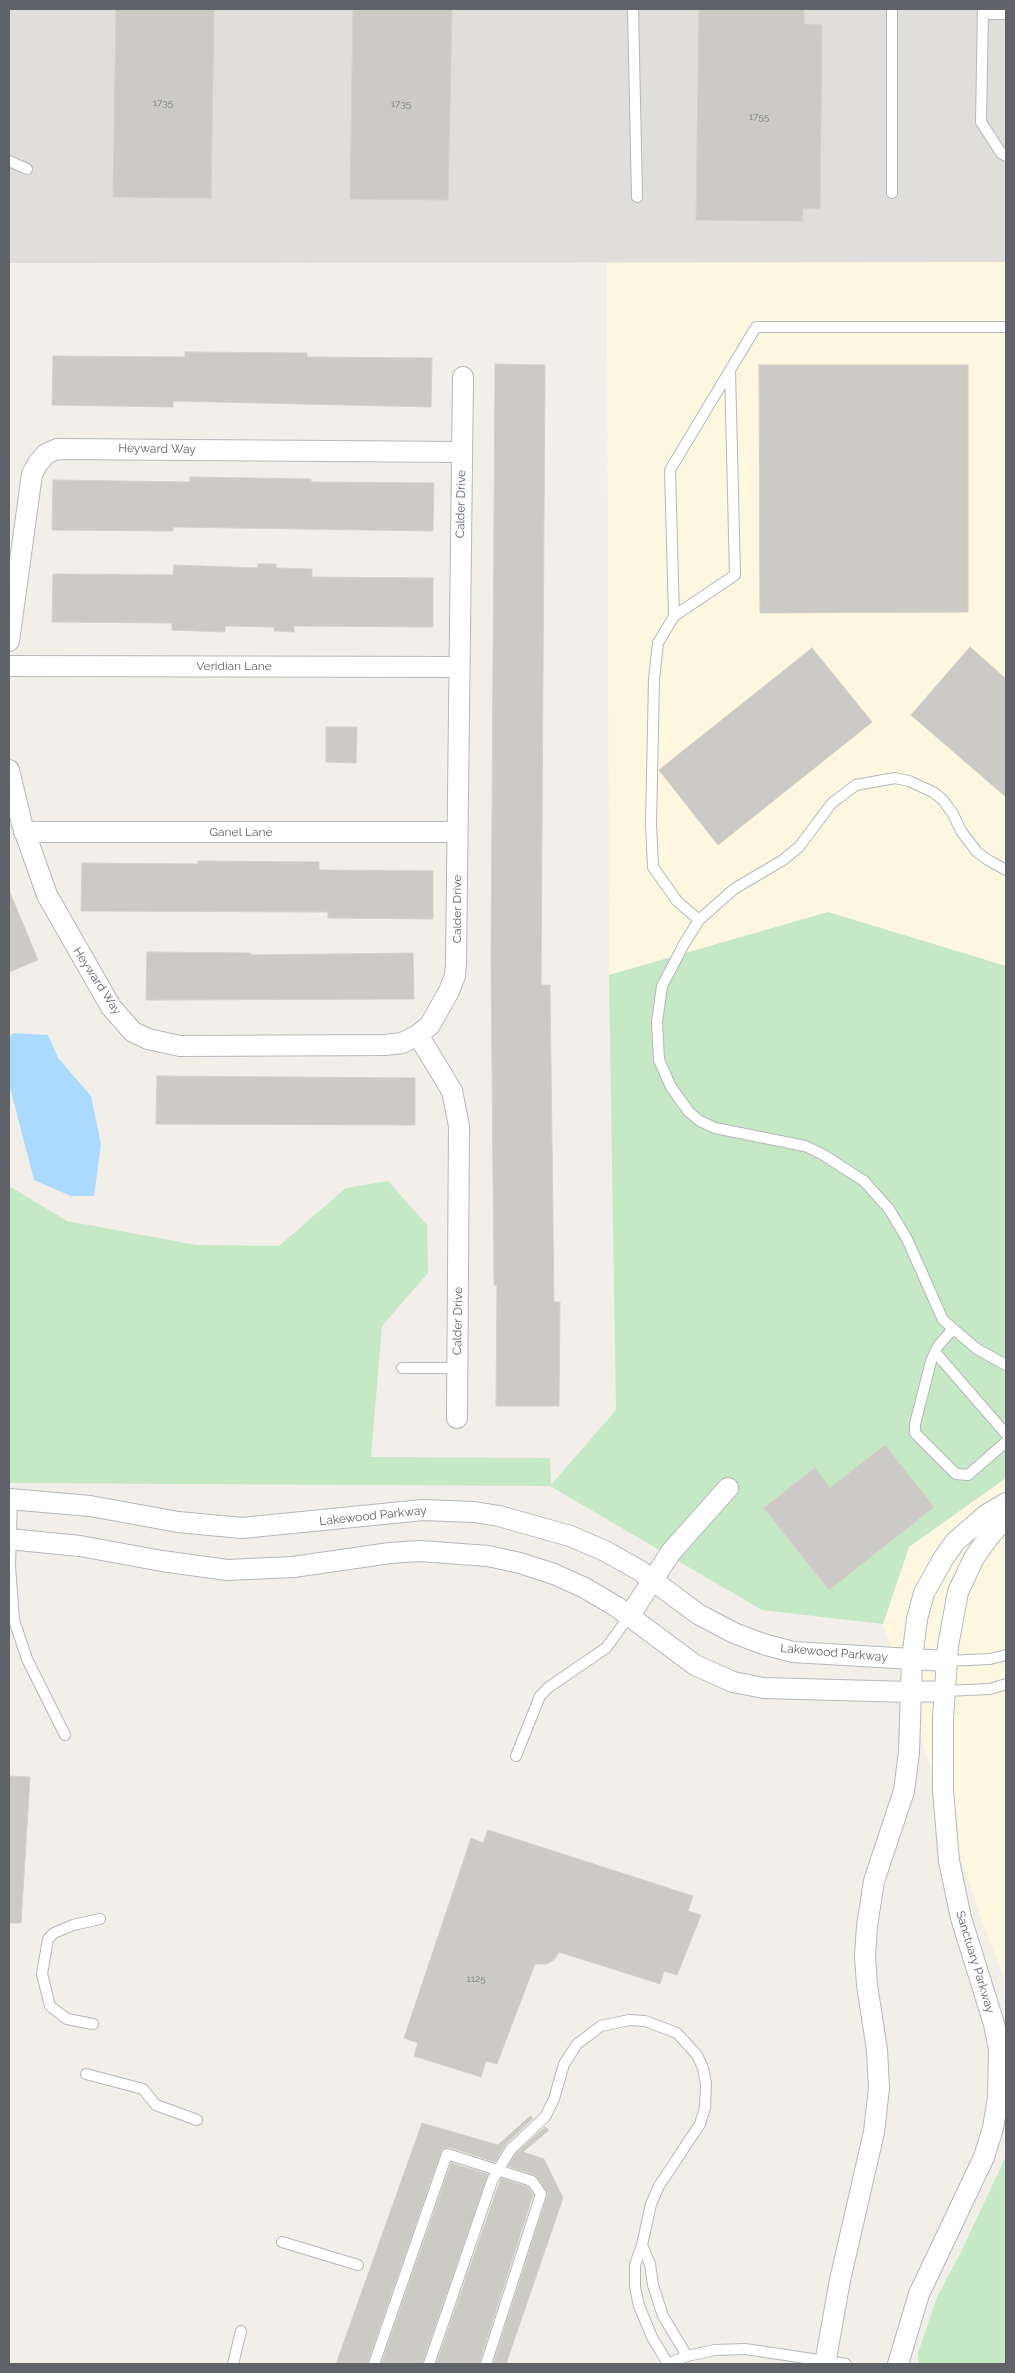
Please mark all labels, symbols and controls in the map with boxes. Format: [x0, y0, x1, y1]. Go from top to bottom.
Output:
house number: 1735 [153, 97, 173, 109]
house number: 1735 [391, 98, 411, 110]
house number: 1755 [749, 111, 769, 123]
street label: Heyward Way [118, 441, 196, 457]
street label: Calder Drive [453, 470, 469, 538]
street label: Veridian Lane [196, 659, 272, 673]
street label: Ganel Lane [209, 825, 273, 839]
street label: Calder Drive [450, 875, 464, 943]
street label: Heyward Way [70, 945, 124, 1017]
street label: Calder Drive [450, 1287, 466, 1355]
street label: Lakewood Parkway [319, 1503, 427, 1529]
street label: Lakewood Parkway [780, 1641, 888, 1665]
street label: Sanctuary Parkway [953, 1909, 997, 2015]
house number: 1125 [466, 1973, 486, 1985]

